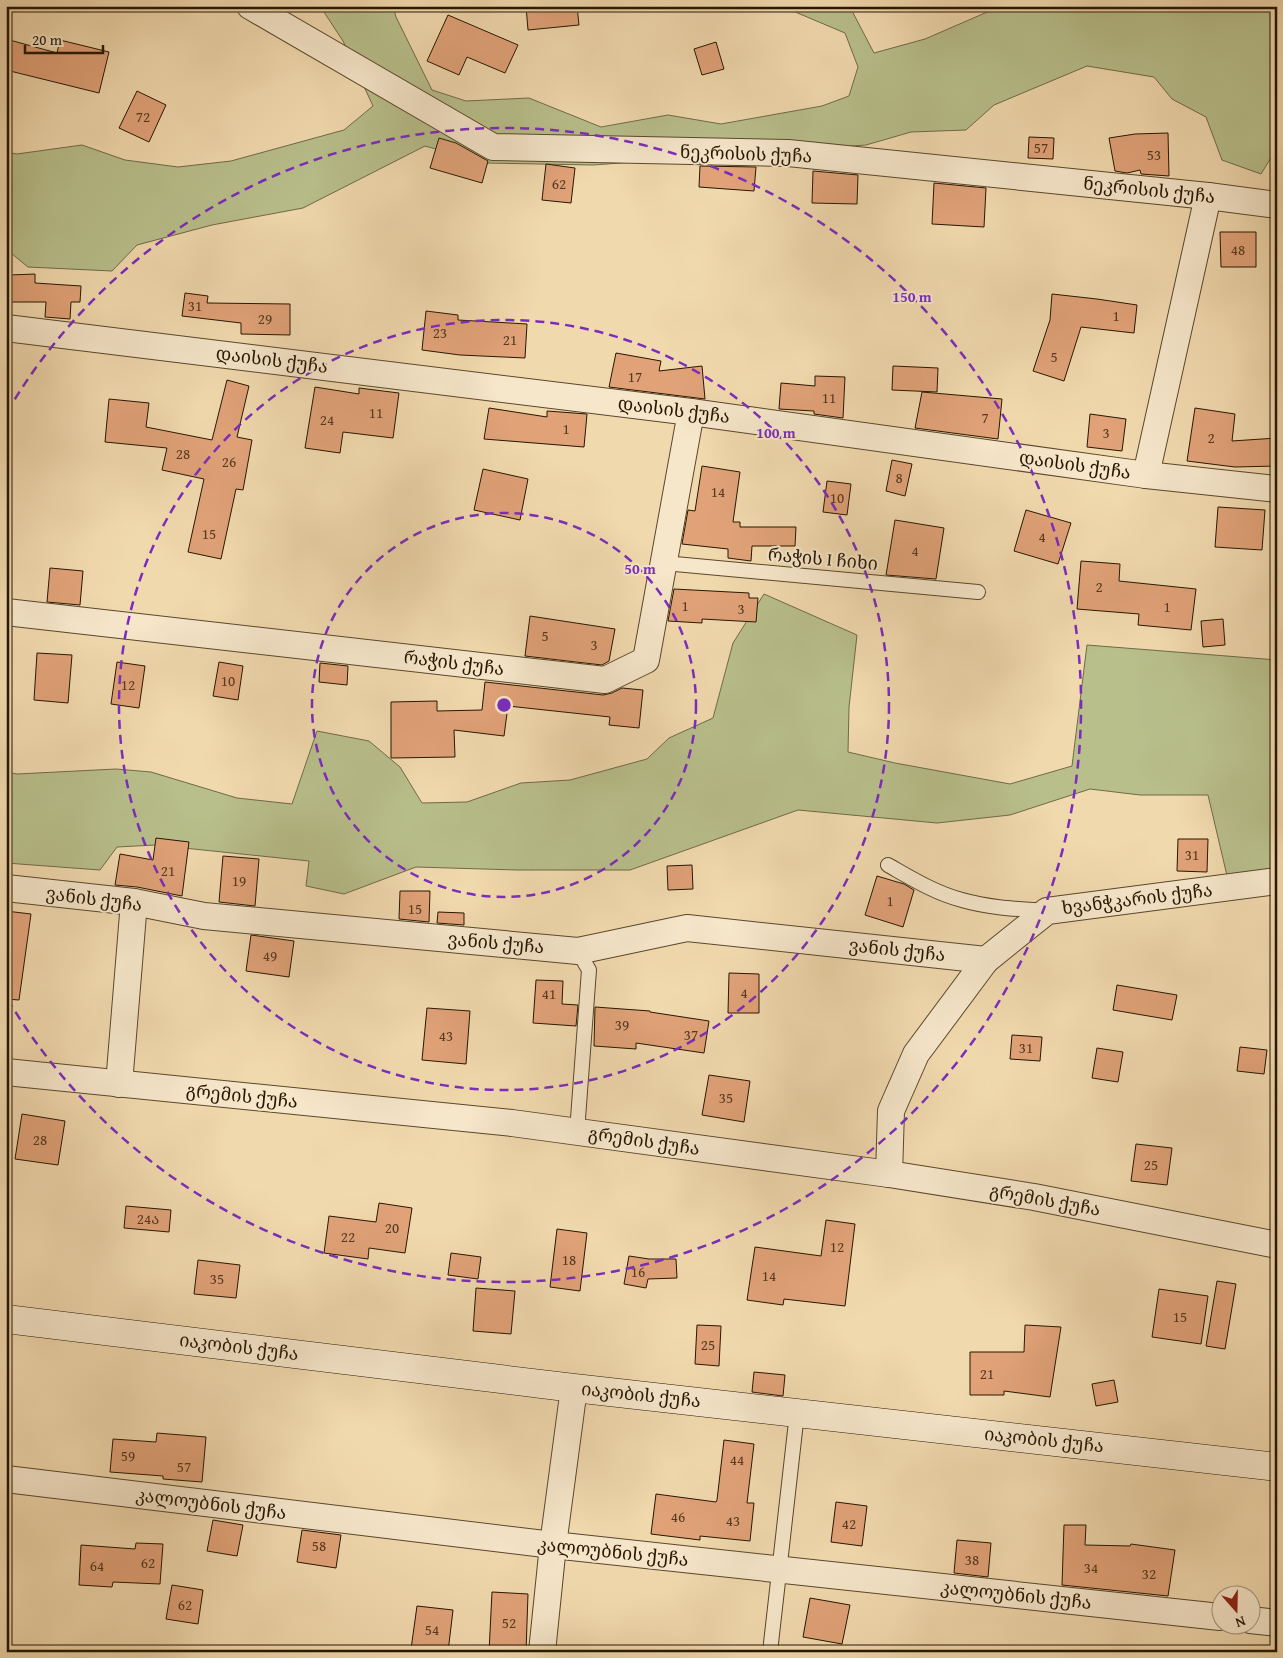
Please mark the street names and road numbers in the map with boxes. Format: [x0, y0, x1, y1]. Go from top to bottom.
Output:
street label: ნეკრისის ქუჩა [679, 138, 813, 169]
street label: ნეკრისის ქუჩა [1082, 169, 1216, 210]
street label: დაისის ქუჩა [215, 339, 330, 380]
street label: დაისის ქუჩა [617, 389, 732, 430]
street label: დაისის ქუჩა [1017, 443, 1133, 486]
street label: რაჭის I ჩიხი [767, 540, 879, 577]
street label: რაჭის ქუჩა [402, 643, 506, 682]
street label: ხვანჭკარის ქუჩა [1060, 876, 1214, 921]
street label: ვანის ქუჩა [44, 879, 144, 918]
street label: ვანის ქუჩა [447, 925, 545, 960]
street label: ვანის ქუჩა [848, 931, 947, 968]
street label: გრემის ქუჩა [185, 1076, 299, 1115]
street label: გრემის ქუჩა [587, 1119, 701, 1162]
street label: გრემის ქუჩა [988, 1176, 1103, 1223]
street label: იაკობის ქუჩა [178, 1326, 300, 1367]
street label: იაკობის ქუჩა [580, 1375, 702, 1414]
street label: იაკობის ქუჩა [983, 1420, 1105, 1459]
street label: კალოუბნის ქუჩა [134, 1481, 288, 1526]
street label: კალოუბნის ქუჩა [536, 1530, 690, 1573]
street label: კალოუბნის ქუჩა [939, 1573, 1093, 1616]

